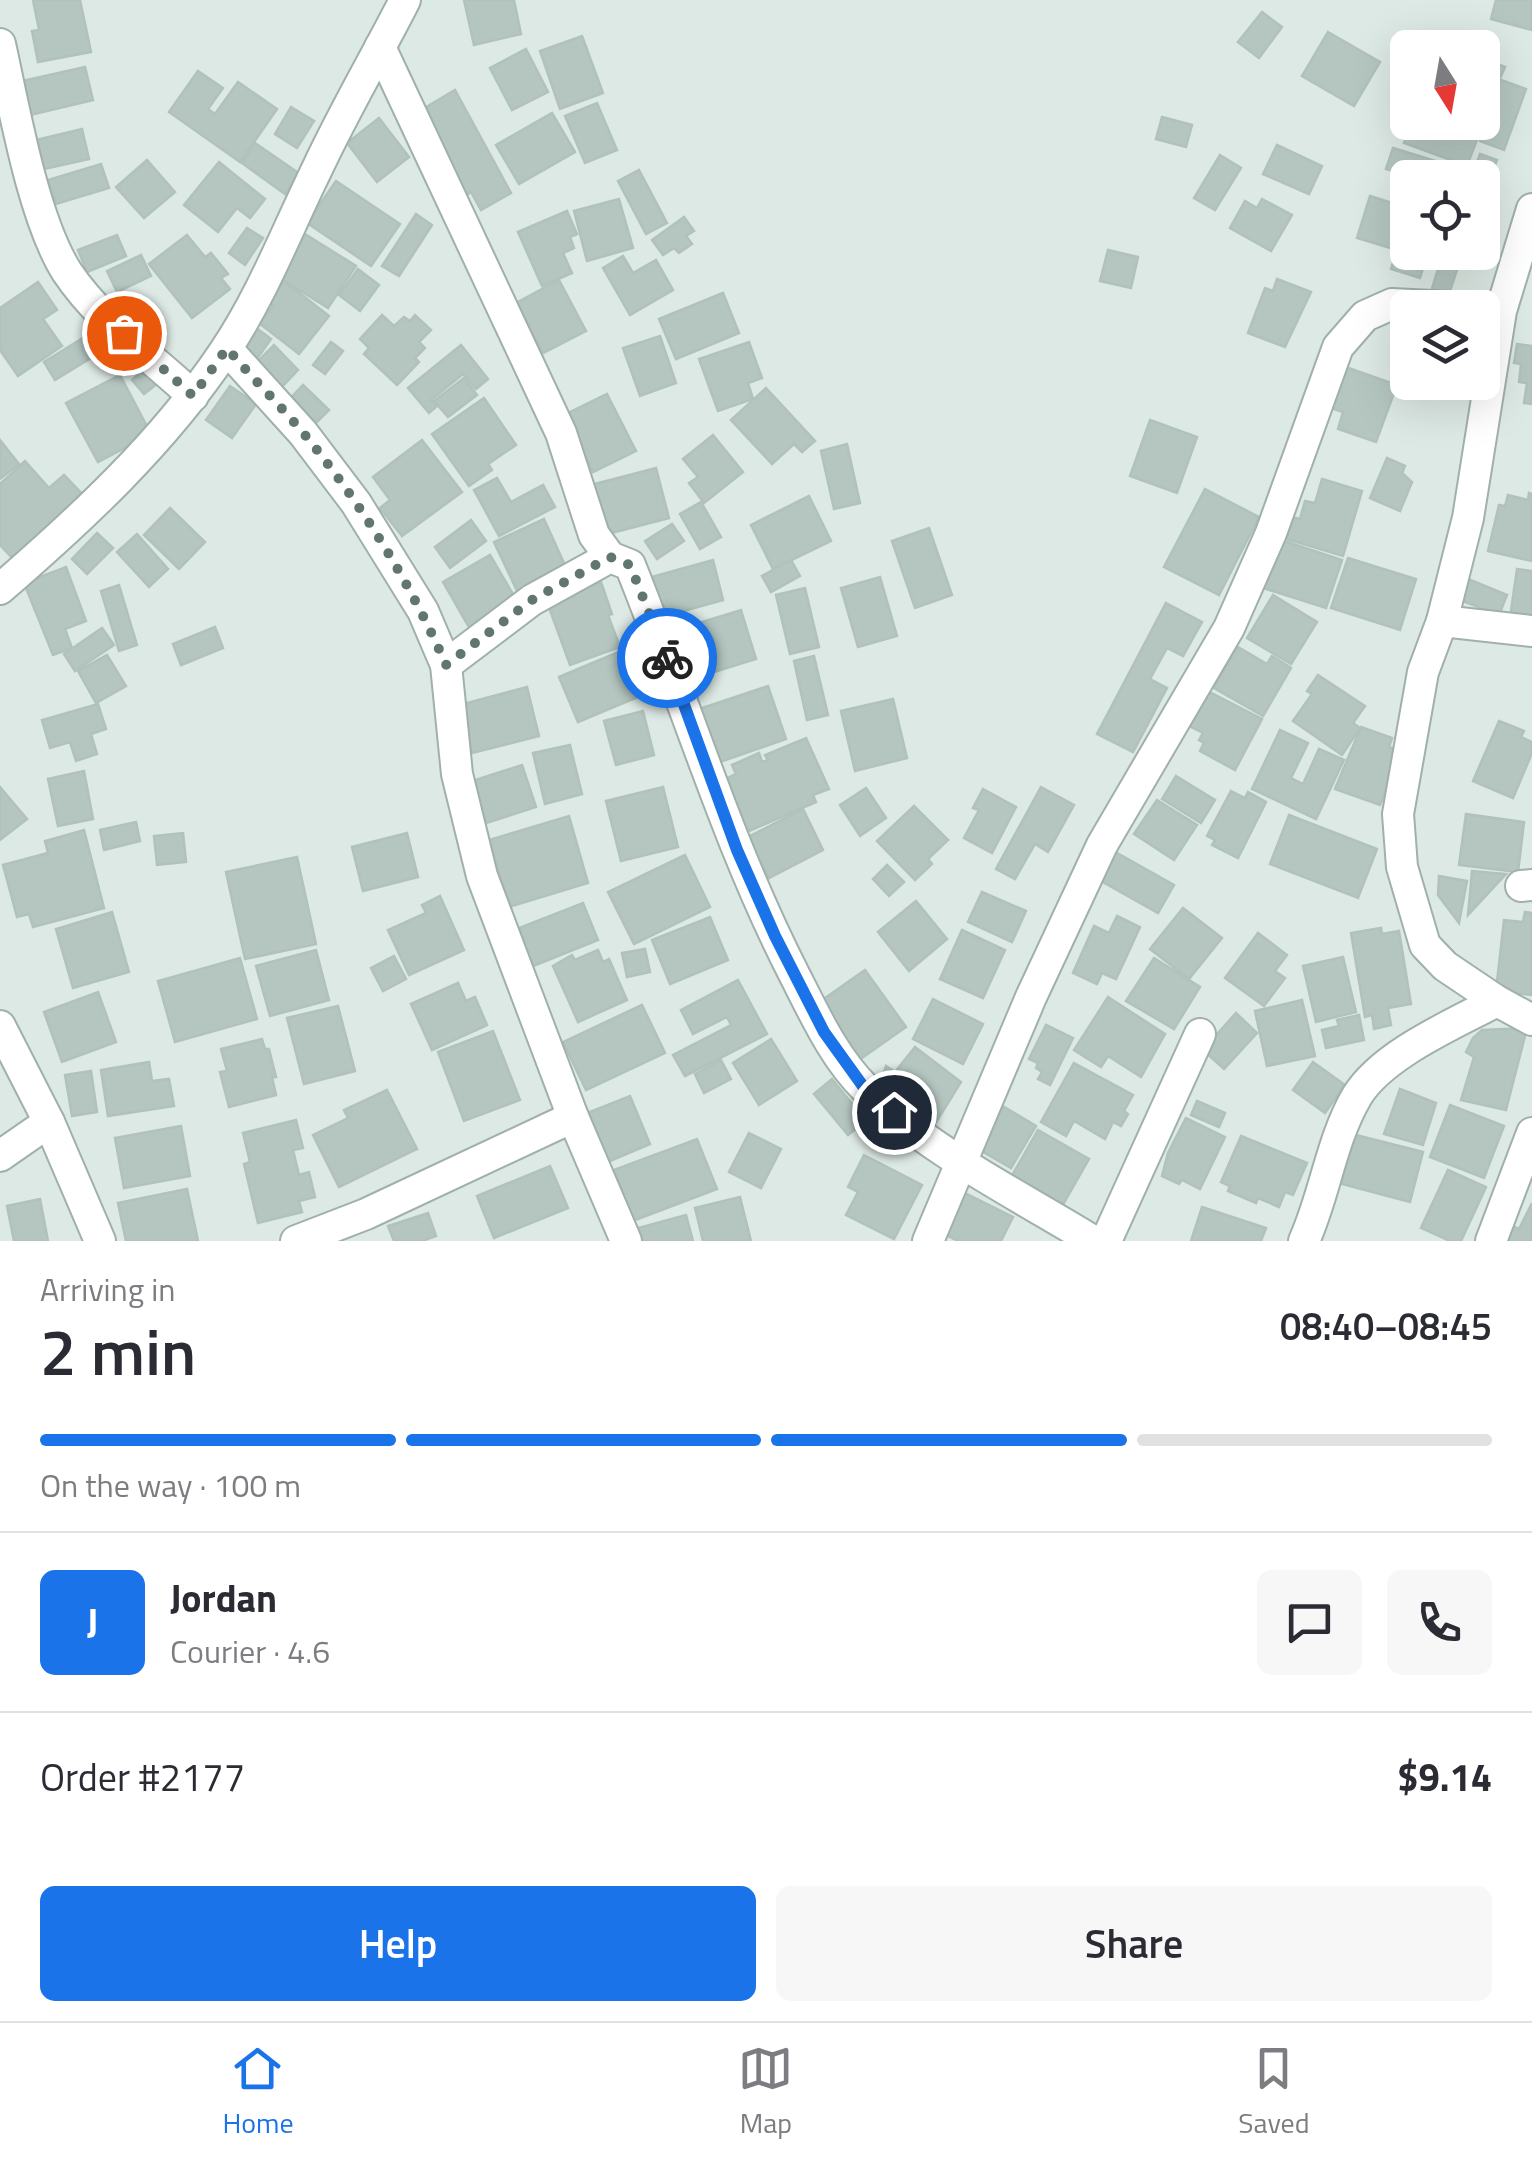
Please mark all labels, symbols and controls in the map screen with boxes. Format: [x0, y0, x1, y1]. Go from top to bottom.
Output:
north arrow [1390, 30, 1500, 140]
map controls [1390, 30, 1500, 400]
button: locate [1390, 160, 1500, 270]
button: layers [1390, 290, 1500, 400]
pin [82, 291, 167, 376]
icon: bag [97, 306, 152, 361]
courier [617, 608, 717, 708]
icon: bike [640, 631, 695, 686]
pin [852, 1070, 937, 1155]
icon: home [867, 1085, 922, 1140]
text: Arriving in [40, 1265, 176, 1313]
text: 08:40–08:45 [1280, 1297, 1492, 1355]
text: 2 min [40, 1301, 196, 1400]
text: On the way · 100 m [40, 1461, 301, 1509]
text: Jordan [170, 1569, 277, 1627]
button: chat [1257, 1570, 1362, 1675]
button: phone [1387, 1570, 1492, 1675]
text: J [87, 1593, 98, 1651]
text: Courier · 4.6 [170, 1627, 330, 1675]
text: Order #2177 [40, 1748, 245, 1806]
text: $9.14 [1397, 1748, 1492, 1806]
button: Help [40, 1886, 756, 2001]
button: Share [776, 1886, 1492, 2001]
tab: Home [222, 2041, 294, 2144]
tab: Map [738, 2041, 793, 2144]
tab: Saved [1238, 2041, 1310, 2144]

